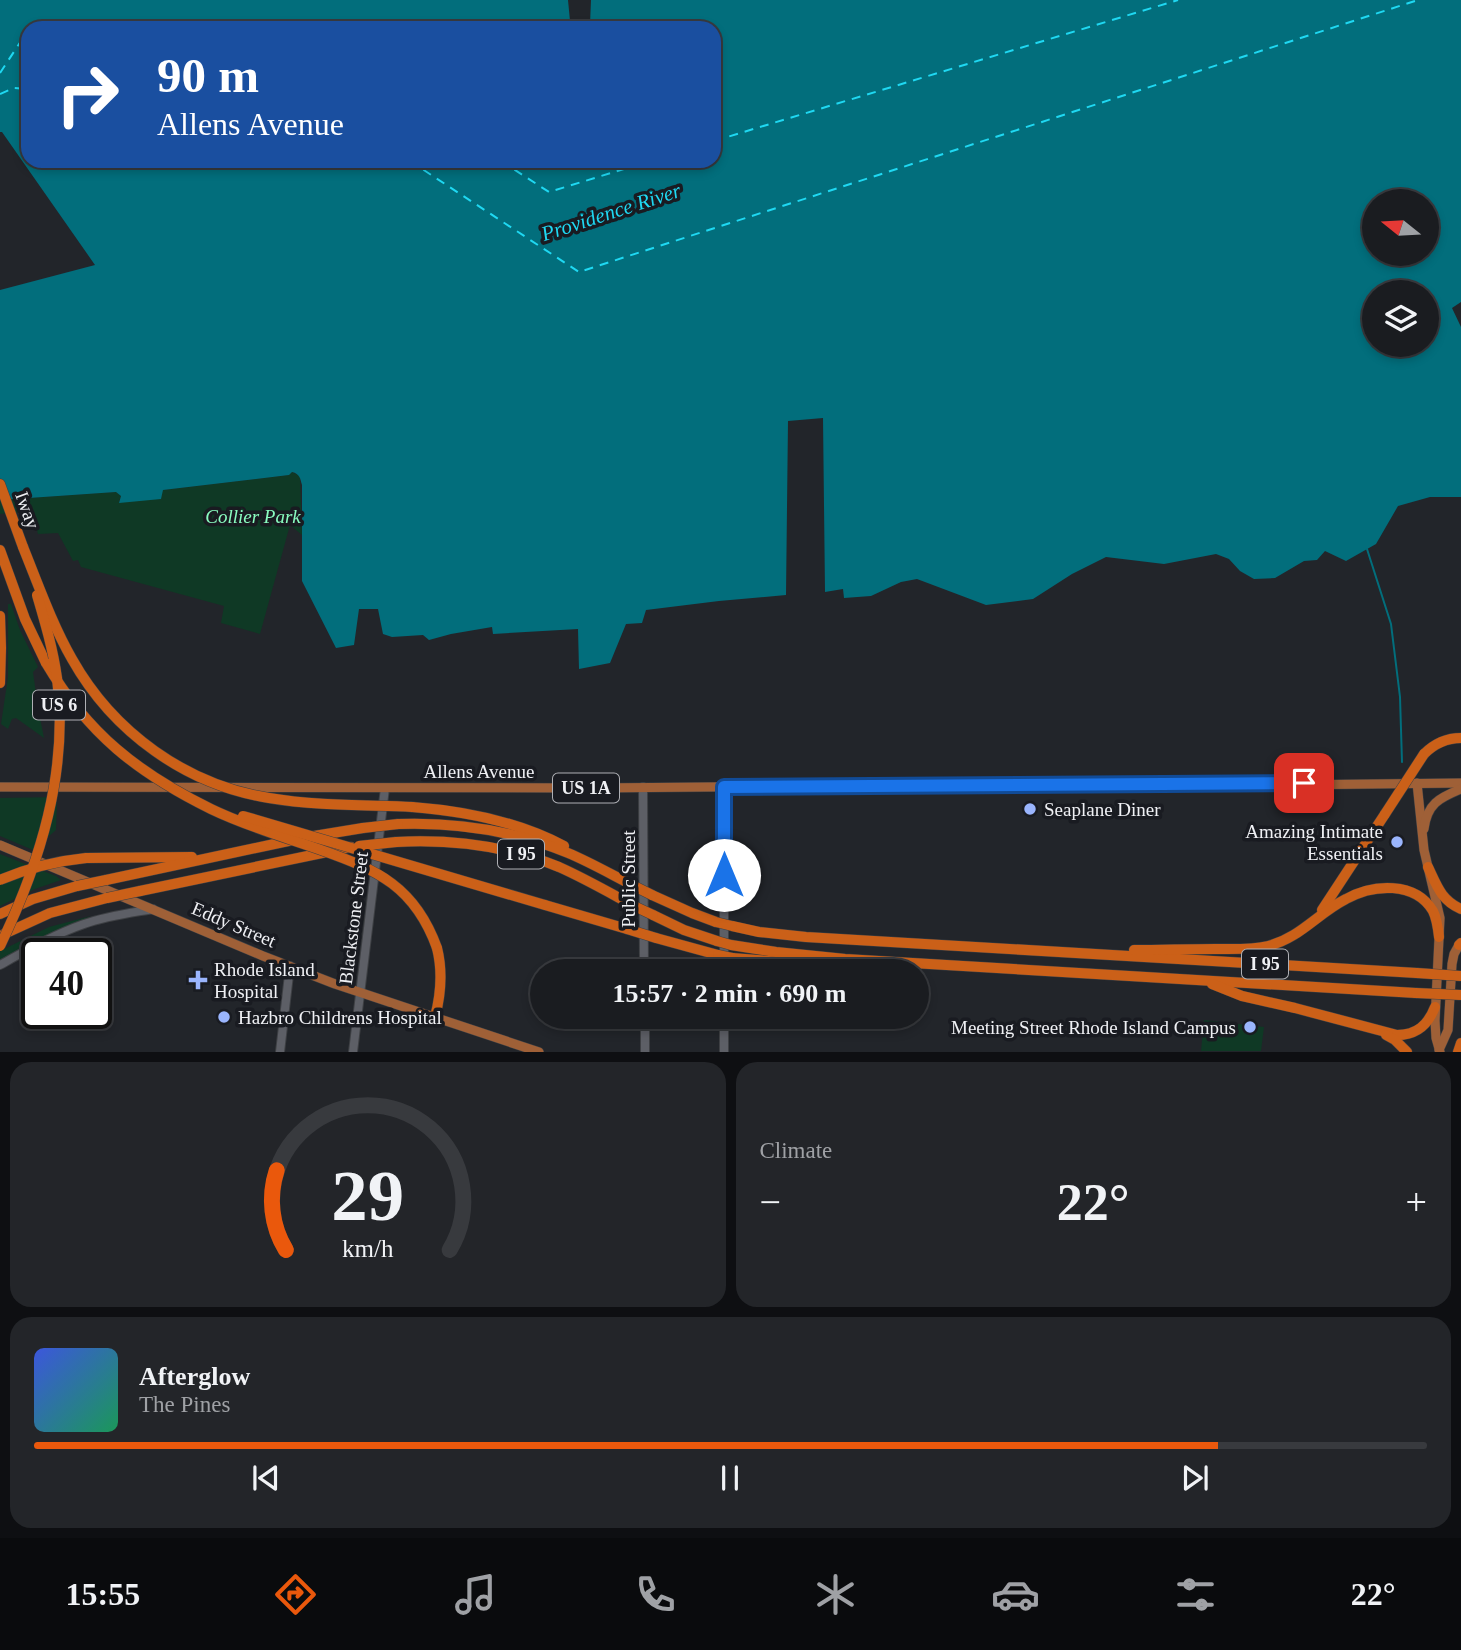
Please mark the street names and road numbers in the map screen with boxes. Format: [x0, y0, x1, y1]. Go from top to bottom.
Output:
street label: Iway [11, 489, 44, 532]
road number: US 6 [33, 690, 85, 720]
street label: Allens Avenue [424, 761, 535, 782]
road number: US 1A [553, 774, 619, 802]
street label: Public Street [618, 829, 639, 928]
road number: I 95 [498, 840, 544, 868]
street label: Blackstone Street [335, 850, 372, 986]
street label: Eddy Street [189, 897, 280, 952]
road number: I 95 [1242, 950, 1288, 979]

